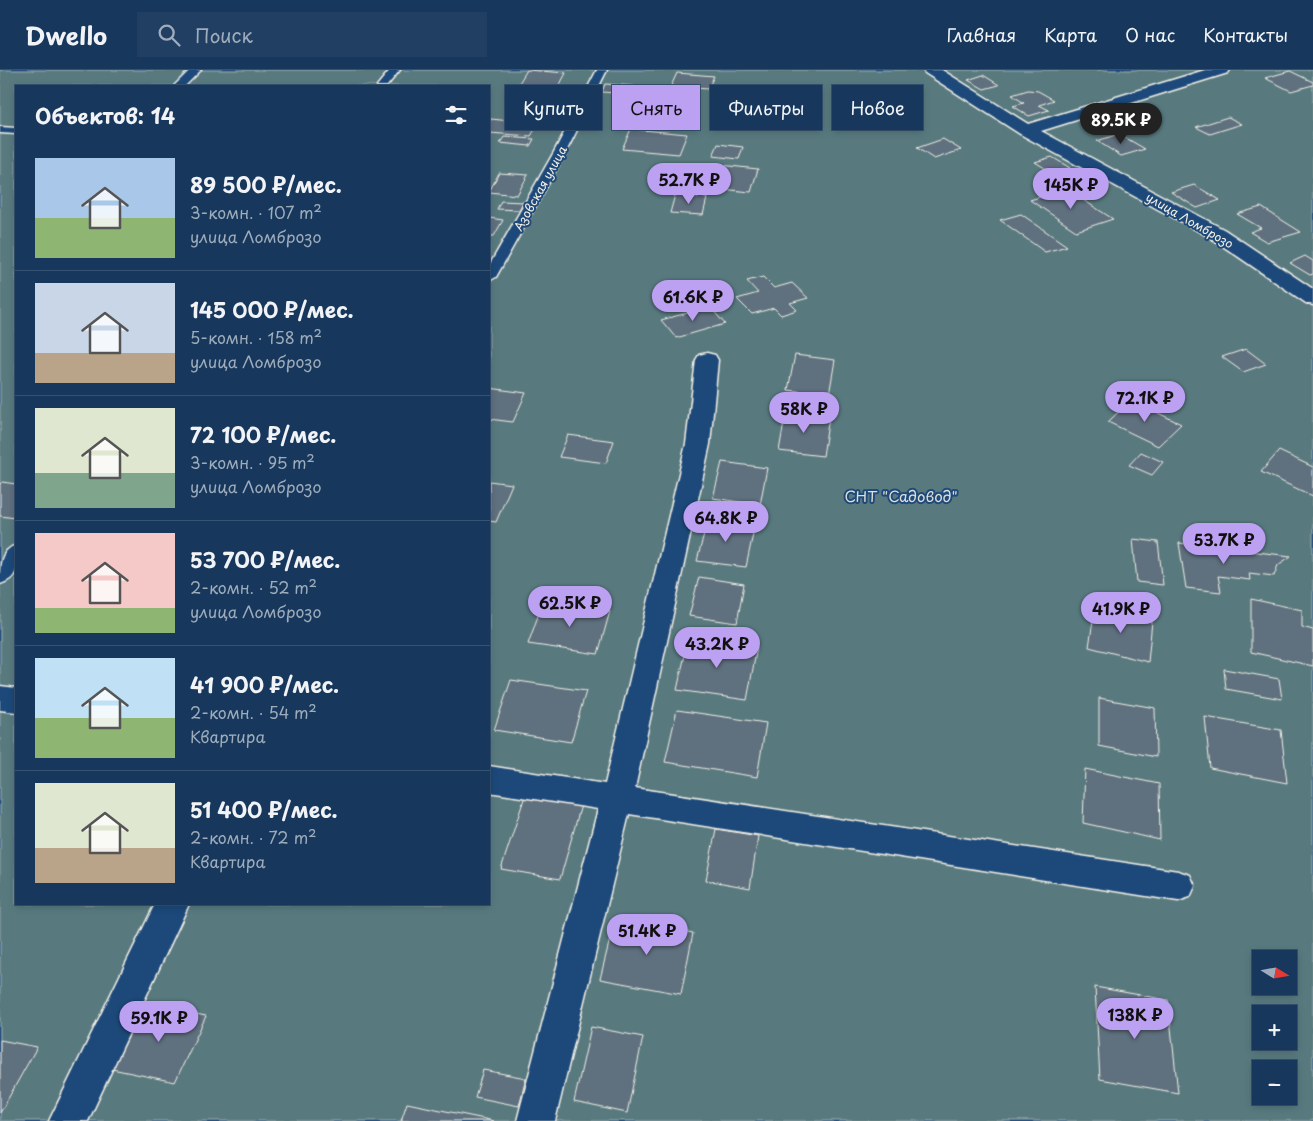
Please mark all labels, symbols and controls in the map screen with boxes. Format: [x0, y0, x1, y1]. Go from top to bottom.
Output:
search box [137, 12, 487, 57]
text: Dwello [25, 17, 107, 53]
icon: search [155, 21, 183, 49]
text: Поиск [195, 21, 253, 49]
text: Главная [947, 21, 1016, 48]
text: Карта [1044, 21, 1097, 48]
text: О нас [1125, 21, 1175, 48]
text: Контакты [1203, 21, 1288, 48]
chip: Купить [505, 85, 602, 130]
chip: Снять [612, 85, 700, 130]
chip: Фильтры [710, 85, 822, 130]
chip: Новое [832, 85, 923, 130]
text: Объектов: 14 [35, 99, 175, 131]
icon: filters [442, 101, 470, 129]
pin: 89.5K ₽ [1075, 102, 1167, 145]
text: 89.5K ₽ [1091, 107, 1151, 131]
street label: Азовская улица [509, 142, 571, 234]
pin: 52.7K ₽ [643, 162, 735, 205]
text: 52.7K ₽ [658, 167, 720, 191]
text: 89 500 ₽/мес. [190, 168, 342, 200]
pin: 145K ₽ [1030, 168, 1112, 210]
text: 145K ₽ [1044, 172, 1098, 196]
icon: home [75, 178, 135, 238]
street label: улица Ломброзо [1143, 188, 1237, 253]
text: 3-комн. · 107 m² [190, 200, 322, 224]
text: улица Ломброзо [190, 224, 322, 248]
pin: 61.6K ₽ [647, 280, 739, 322]
text: 61.6K ₽ [663, 284, 723, 308]
text: 145 000 ₽/мес. [190, 293, 354, 325]
icon: home [75, 303, 135, 363]
text: 5-комн. · 158 m² [190, 325, 322, 349]
text: улица Ломброзо [190, 349, 322, 373]
pin: 72.1K ₽ [1099, 380, 1191, 423]
text: 72.1K ₽ [1116, 385, 1174, 409]
pin: 58K ₽ [769, 392, 839, 434]
text: 58K ₽ [780, 396, 828, 420]
text: 72 100 ₽/мес. [190, 418, 336, 450]
icon: home [75, 428, 135, 488]
text: 3-комн. · 95 m² [190, 450, 315, 474]
text: улица Ломброзо [190, 474, 322, 498]
park label: СНТ "Садовод" [844, 484, 958, 507]
pin: 64.8K ₽ [680, 500, 772, 543]
text: 64.8K ₽ [694, 505, 758, 529]
pin: 53.7K ₽ [1178, 522, 1270, 565]
text: 53.7K ₽ [1194, 527, 1254, 551]
text: 53 700 ₽/мес. [190, 543, 340, 575]
icon: home [75, 553, 135, 613]
text: 2-комн. · 52 m² [190, 575, 317, 599]
pin: 62.5K ₽ [524, 586, 616, 628]
text: 62.5K ₽ [539, 590, 601, 614]
pin: 41.9K ₽ [1075, 592, 1167, 634]
text: 41.9K ₽ [1092, 596, 1150, 620]
text: улица Ломброзо [190, 599, 322, 623]
pin: 43.2K ₽ [671, 626, 763, 669]
text: 43.2K ₽ [685, 631, 749, 655]
text: 41 900 ₽/мес. [190, 668, 339, 700]
icon: home [75, 678, 135, 738]
text: 2-комн. · 54 m² [190, 700, 317, 724]
text: Квартира [190, 724, 265, 748]
text: 51 400 ₽/мес. [190, 793, 338, 825]
icon: home [75, 803, 135, 863]
text: 2-комн. · 72 m² [190, 825, 317, 849]
text: Квартира [190, 849, 265, 873]
pin: 51.4K ₽ [601, 914, 693, 956]
text: 51.4K ₽ [618, 918, 676, 942]
north arrow [1252, 950, 1298, 995]
map controls [1252, 950, 1297, 1105]
pin: 138K ₽ [1094, 998, 1176, 1040]
pin: 59.1K ₽ [113, 1000, 205, 1043]
text: 138K ₽ [1107, 1002, 1163, 1026]
text: 59.1K ₽ [130, 1005, 188, 1029]
button: + [1252, 1005, 1297, 1050]
button: − [1252, 1060, 1297, 1105]

